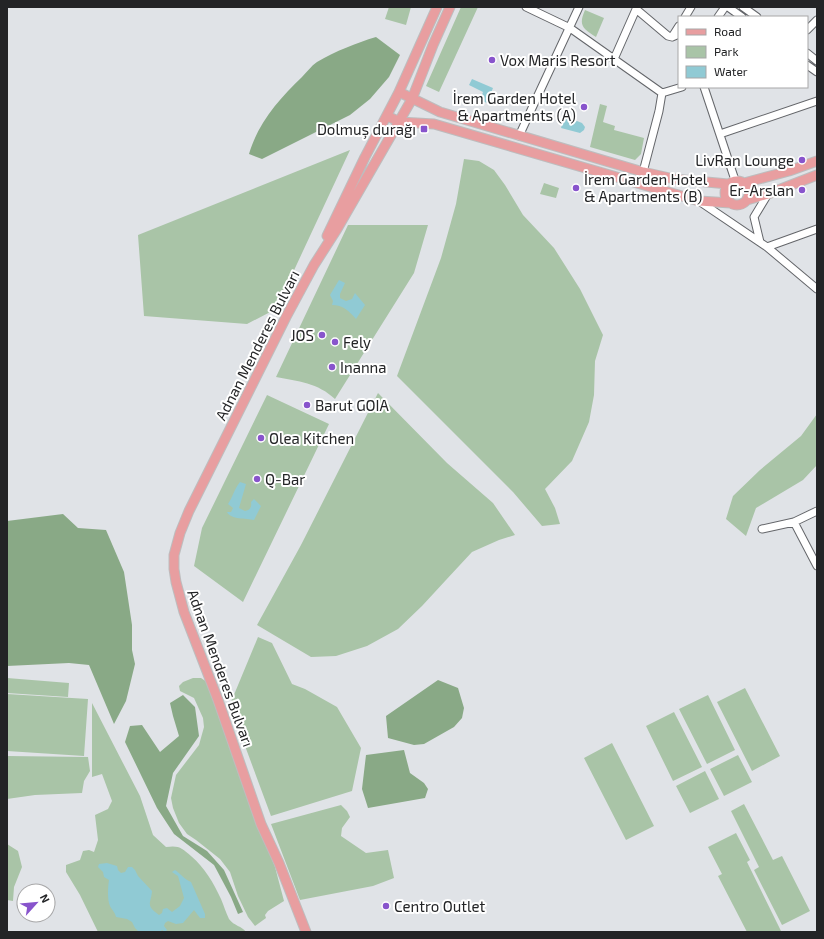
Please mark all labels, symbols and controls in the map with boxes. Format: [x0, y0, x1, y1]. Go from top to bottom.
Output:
legend [678, 16, 808, 88]
text: Road [714, 24, 742, 38]
text: Park [714, 44, 739, 58]
place label: Vox Maris Resort [500, 51, 616, 69]
marker: Vox Maris Resort [487, 55, 497, 65]
text: Water [714, 64, 748, 78]
place label: İrem Garden Hotel & Apartments (A) [453, 89, 577, 124]
marker: İrem Garden Hotel & Apartments (A) [579, 102, 589, 112]
place label: Dolmuş durağı [317, 120, 416, 139]
marker: Dolmuş durağı [419, 124, 429, 134]
place label: LivRan Lounge [695, 151, 794, 169]
marker: LivRan Lounge [797, 155, 807, 165]
place label: İrem Garden Hotel & Apartments (B) [584, 170, 708, 205]
place label: Er-Arslan [729, 181, 794, 199]
marker: İrem Garden Hotel & Apartments (B) [571, 183, 581, 193]
marker: Er-Arslan [797, 185, 807, 195]
street label: Adnan Menderes Bulvarı [211, 267, 303, 423]
place label: JOS [290, 326, 314, 344]
marker: JOS [317, 330, 327, 340]
place label: Fely [343, 333, 371, 351]
marker: Fely [330, 337, 340, 347]
place label: Inanna [340, 358, 387, 376]
marker: Inanna [327, 362, 337, 372]
place label: Barut GOIA [315, 396, 390, 414]
marker: Barut GOIA [302, 400, 312, 410]
place label: Olea Kitchen [269, 429, 354, 447]
marker: Olea Kitchen [256, 433, 266, 443]
place label: Q-Bar [265, 470, 305, 489]
marker: Q-Bar [252, 474, 262, 484]
street label: Adnan Menderes Bulvarı [184, 587, 258, 749]
north arrow [16, 883, 56, 923]
text: N [38, 892, 53, 905]
place label: Centro Outlet [394, 897, 486, 915]
marker: Centro Outlet [381, 901, 391, 911]

